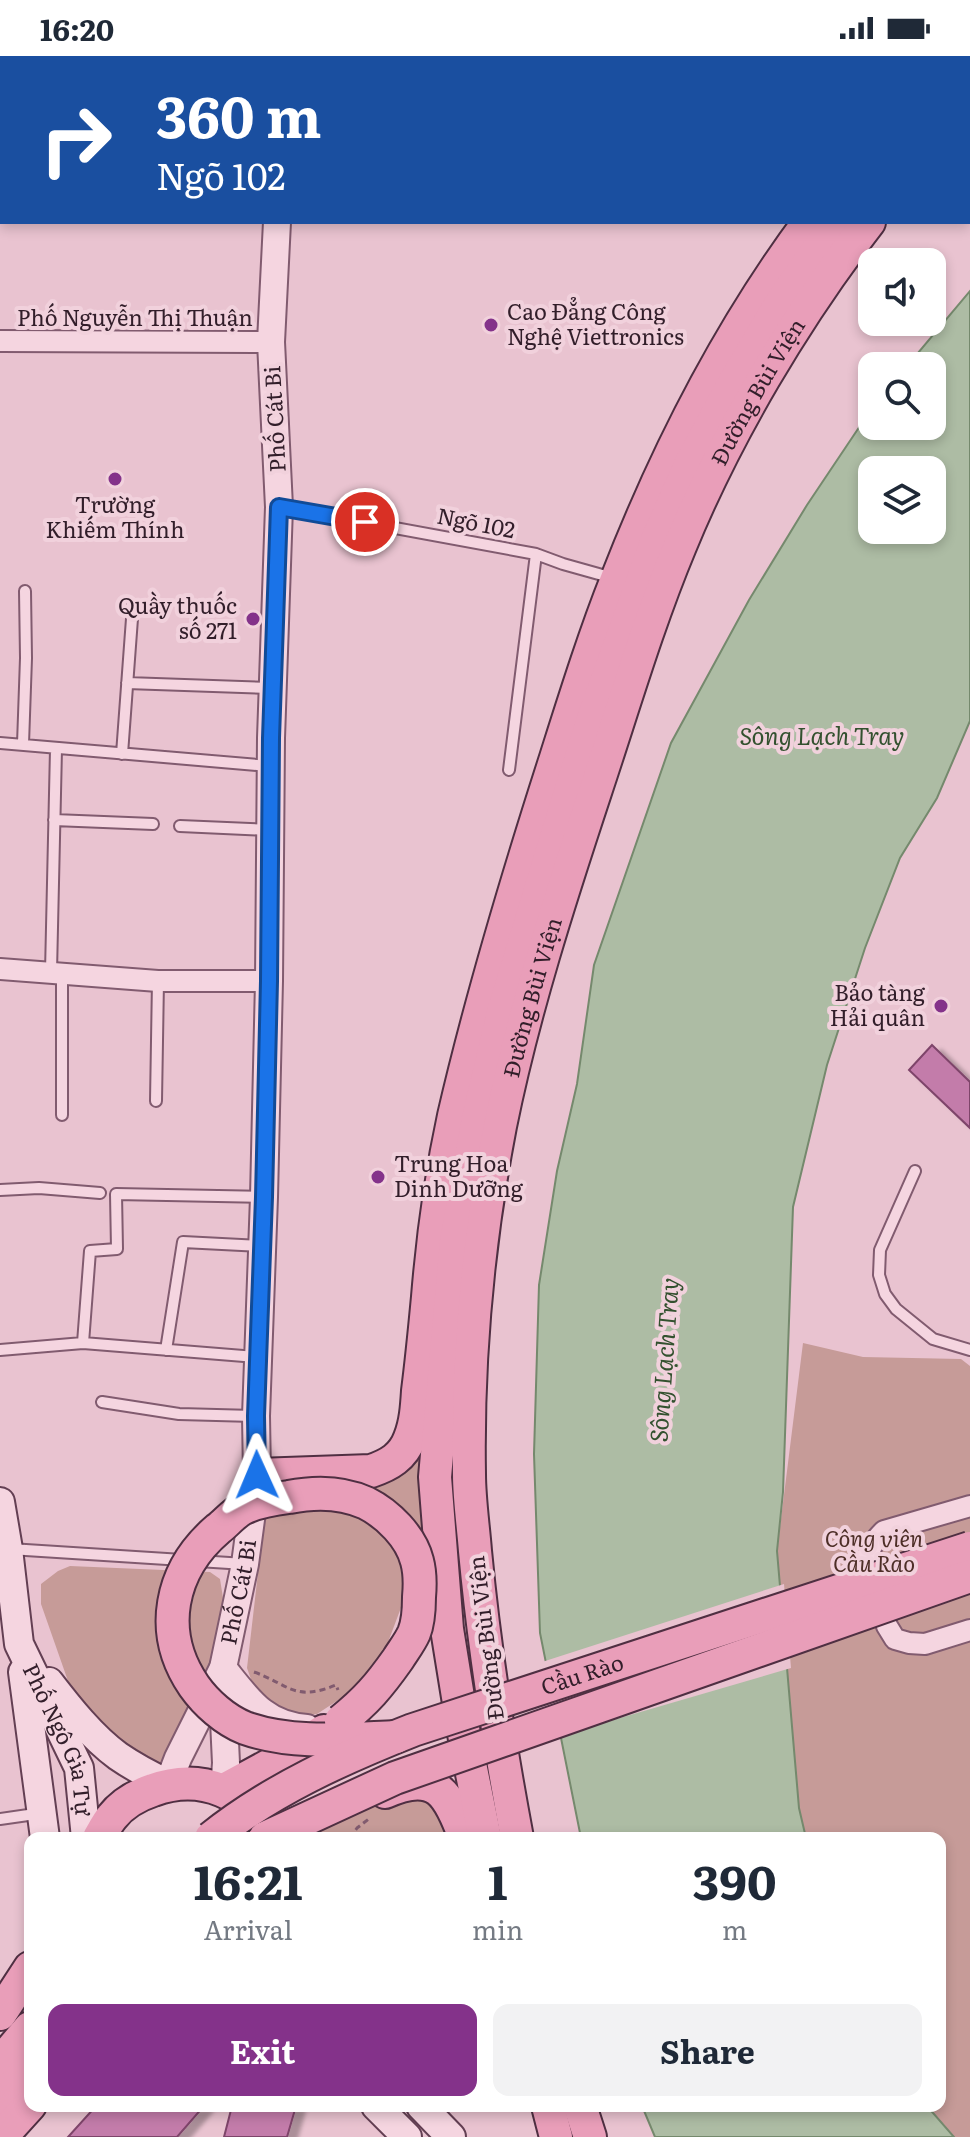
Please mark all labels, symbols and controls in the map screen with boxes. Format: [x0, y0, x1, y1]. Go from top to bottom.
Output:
text: 16:20 [40, 6, 114, 50]
text: 360 m [156, 72, 321, 155]
icon: right [24, 88, 128, 192]
text: Ngõ 102 [156, 148, 285, 201]
map controls [858, 248, 946, 544]
button: sound [858, 248, 946, 336]
place label: Cao Đẳng Công Nghệ Viettronics [507, 294, 684, 352]
street label: Phố Nguyễn Thị Thuận [17, 300, 253, 333]
street label: Đường Bùi Viện [701, 311, 812, 471]
marker: Cao Đẳng Công Nghệ Viettronics [482, 316, 500, 334]
button: search [858, 352, 946, 440]
street label: Phố Cát Bi [254, 365, 293, 473]
button: layers [858, 456, 946, 544]
marker: Trường Khiếm Thính [106, 470, 124, 488]
place label: Trường Khiếm Thính [45, 487, 185, 545]
pin [331, 488, 399, 556]
street label: Ngõ 102 [434, 498, 518, 545]
icon: arrive [343, 500, 387, 544]
place label: Quầy thuốc số 271 [118, 588, 237, 646]
marker: Quầy thuốc số 271 [244, 610, 262, 628]
water label: Sông Lạch Tray [740, 717, 904, 752]
street label: Đường Bùi Viện [493, 913, 569, 1081]
place label: Bảo tàng Hải quân [830, 975, 926, 1033]
marker: Bảo tàng Hải quân [932, 997, 950, 1015]
place label: Trung Hoa Dinh Dưỡng [394, 1146, 524, 1204]
marker: Trung Hoa Dinh Dưỡng [369, 1168, 387, 1186]
water label: Sông Lạch Tray [639, 1276, 686, 1443]
position arrow [215, 1433, 299, 1517]
park label: Công viên Cầu Rào [825, 1521, 923, 1579]
street label: Phố Cát Bi [210, 1537, 263, 1647]
street label: Đường Bùi Viện [458, 1554, 511, 1722]
street label: Cầu Rào [536, 1644, 627, 1702]
street label: Phố Ngô Gia Tự [16, 1657, 102, 1818]
text: 16:21 [193, 1844, 303, 1915]
text: 1 [488, 1844, 508, 1915]
text: 390 [693, 1844, 777, 1915]
text: Arrival [204, 1909, 292, 1948]
text: min [472, 1909, 523, 1948]
text: m [722, 1909, 747, 1948]
button: Exit [48, 2004, 477, 2096]
button: Share [493, 2004, 922, 2096]

